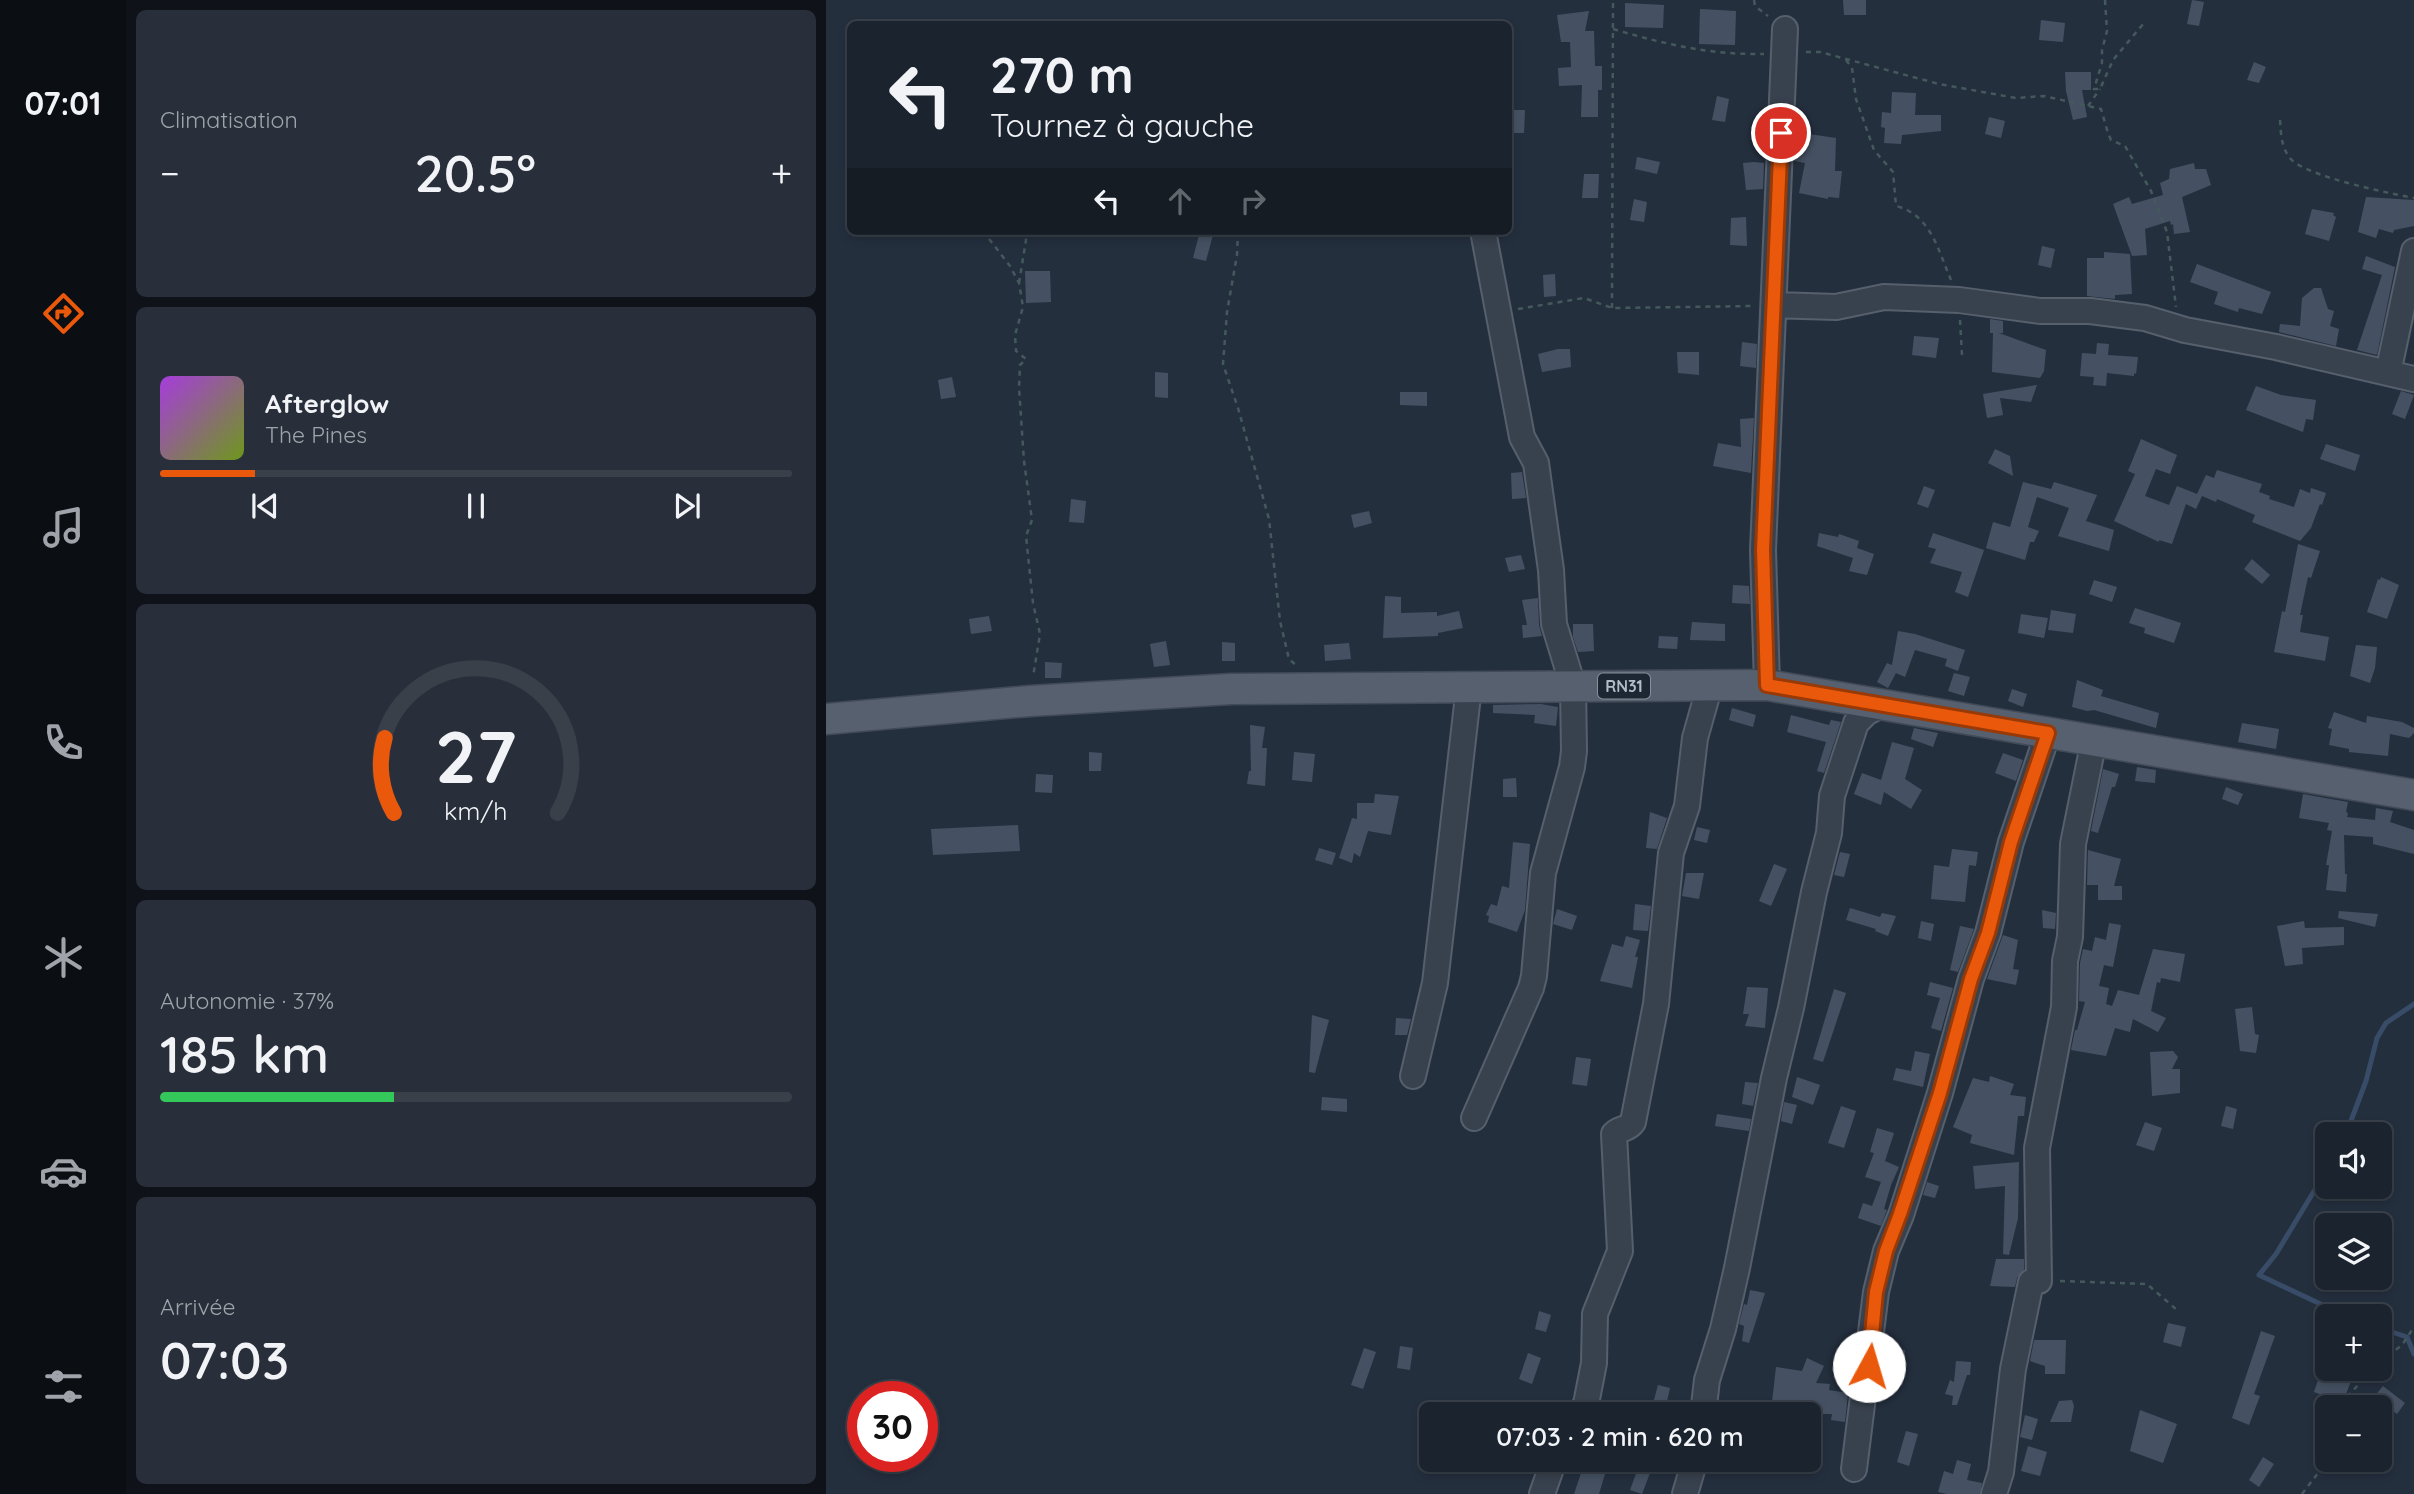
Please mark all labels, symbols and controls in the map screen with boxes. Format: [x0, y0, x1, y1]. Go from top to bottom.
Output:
text: 270 m [990, 44, 1134, 105]
icon: left [875, 49, 966, 140]
text: 07:01 [25, 83, 101, 123]
pin [1751, 103, 1811, 163]
text: Climatisation [160, 105, 298, 134]
text: Tournez à gauche [990, 105, 1254, 145]
icon: arrive [1762, 114, 1800, 152]
text: 20.5° [414, 140, 536, 205]
text: − [160, 149, 180, 197]
text: + [771, 149, 792, 197]
icon: left [1088, 182, 1126, 220]
icon: ahead [1161, 182, 1199, 220]
icon: right [1234, 182, 1272, 220]
icon: directions [39, 289, 88, 338]
text: Afterglow [265, 387, 389, 420]
text: The Pines [265, 420, 367, 449]
icon: previous [246, 487, 284, 525]
icon: pause [457, 487, 495, 525]
icon: next [668, 487, 706, 525]
icon: music [39, 503, 88, 552]
road number: RN31 [1598, 674, 1650, 698]
text: 27 [435, 710, 517, 801]
icon: phone [39, 718, 88, 767]
text: km/h [444, 795, 508, 826]
icon: climate [39, 933, 88, 982]
text: Autonomie · 37% [160, 986, 334, 1015]
text: 185 km [160, 1021, 329, 1086]
map controls [2315, 1122, 2392, 1472]
button: sound [2315, 1122, 2392, 1199]
icon: car [39, 1147, 88, 1196]
button: layers [2315, 1213, 2392, 1290]
text: Arrivée [160, 1292, 236, 1321]
button: + [2315, 1304, 2392, 1381]
text: 07:03 [160, 1327, 289, 1392]
position arrow [1832, 1329, 1906, 1403]
icon: filters [39, 1362, 88, 1411]
speed limit sign: 30 [847, 1381, 938, 1472]
button: − [2315, 1395, 2392, 1472]
text: 07:03 · 2 min · 620 m [1496, 1420, 1744, 1453]

